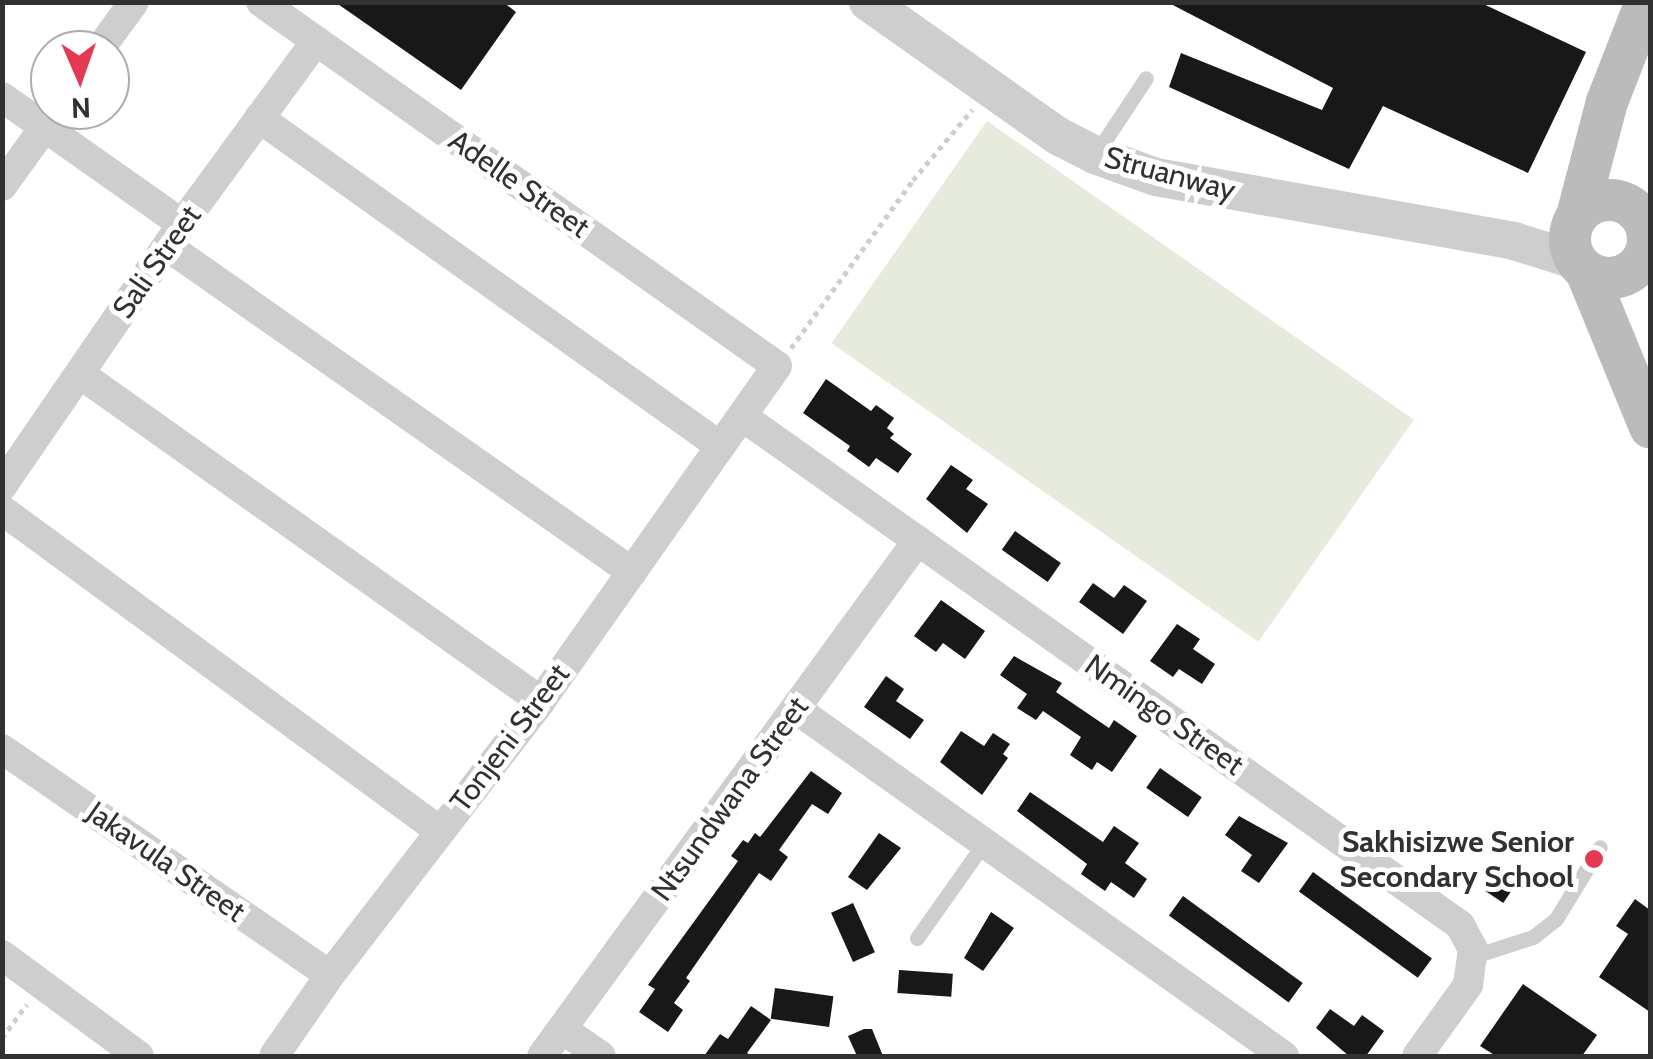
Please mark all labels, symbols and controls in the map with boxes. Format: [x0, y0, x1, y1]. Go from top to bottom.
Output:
north arrow [30, 30, 130, 130]
text: N [70, 91, 91, 125]
street label: Adelle Street [442, 122, 596, 246]
street label: Struanway [1101, 139, 1239, 209]
street label: Sali Street [105, 199, 209, 325]
street label: Nmingo Street [1078, 647, 1250, 783]
street label: Tonjeni Street [443, 657, 577, 819]
street label: Ntsundwana Street [644, 690, 816, 908]
street label: Jakavula Street [80, 794, 252, 930]
place label: Sakhisizwe Senior Secondary School [1339, 824, 1574, 894]
marker: Sakhisizwe Senior Secondary School [1583, 848, 1605, 870]

